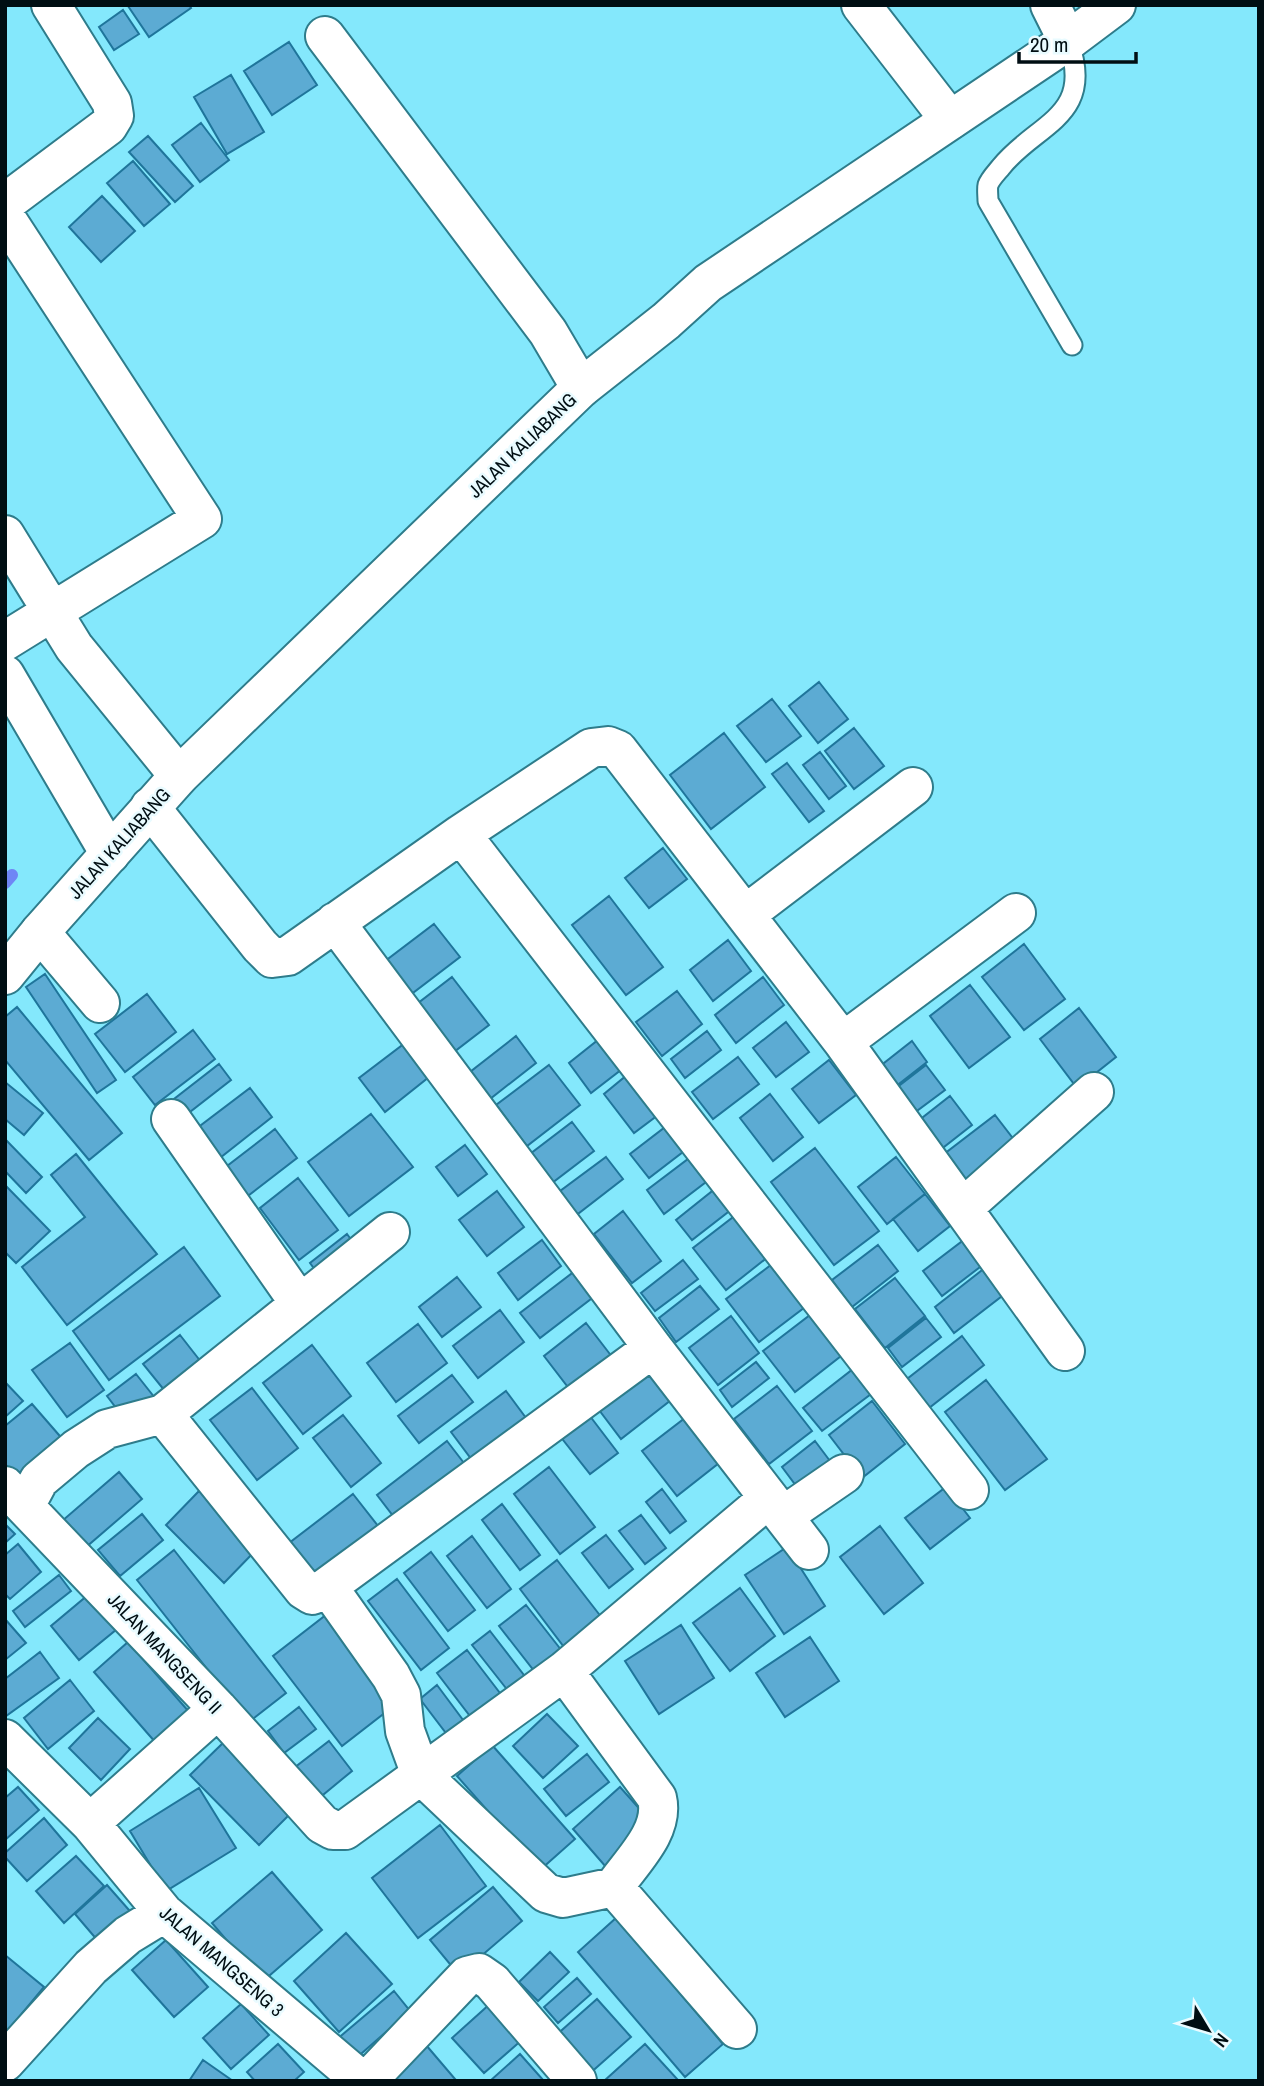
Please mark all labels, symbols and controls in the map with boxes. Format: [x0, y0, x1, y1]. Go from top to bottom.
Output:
scale bar [1019, 21, 1136, 65]
text: 20 m [1030, 30, 1068, 59]
street label: JALAN KALIABANG [462, 387, 582, 503]
street label: JALAN KALIABANG [62, 782, 176, 904]
street label: JALAN MANGSENG II [102, 1587, 228, 1719]
street label: JALAN MANGSENG 3 [154, 1900, 290, 2022]
north arrow [1173, 1995, 1243, 2065]
text: N [1208, 2028, 1235, 2053]

